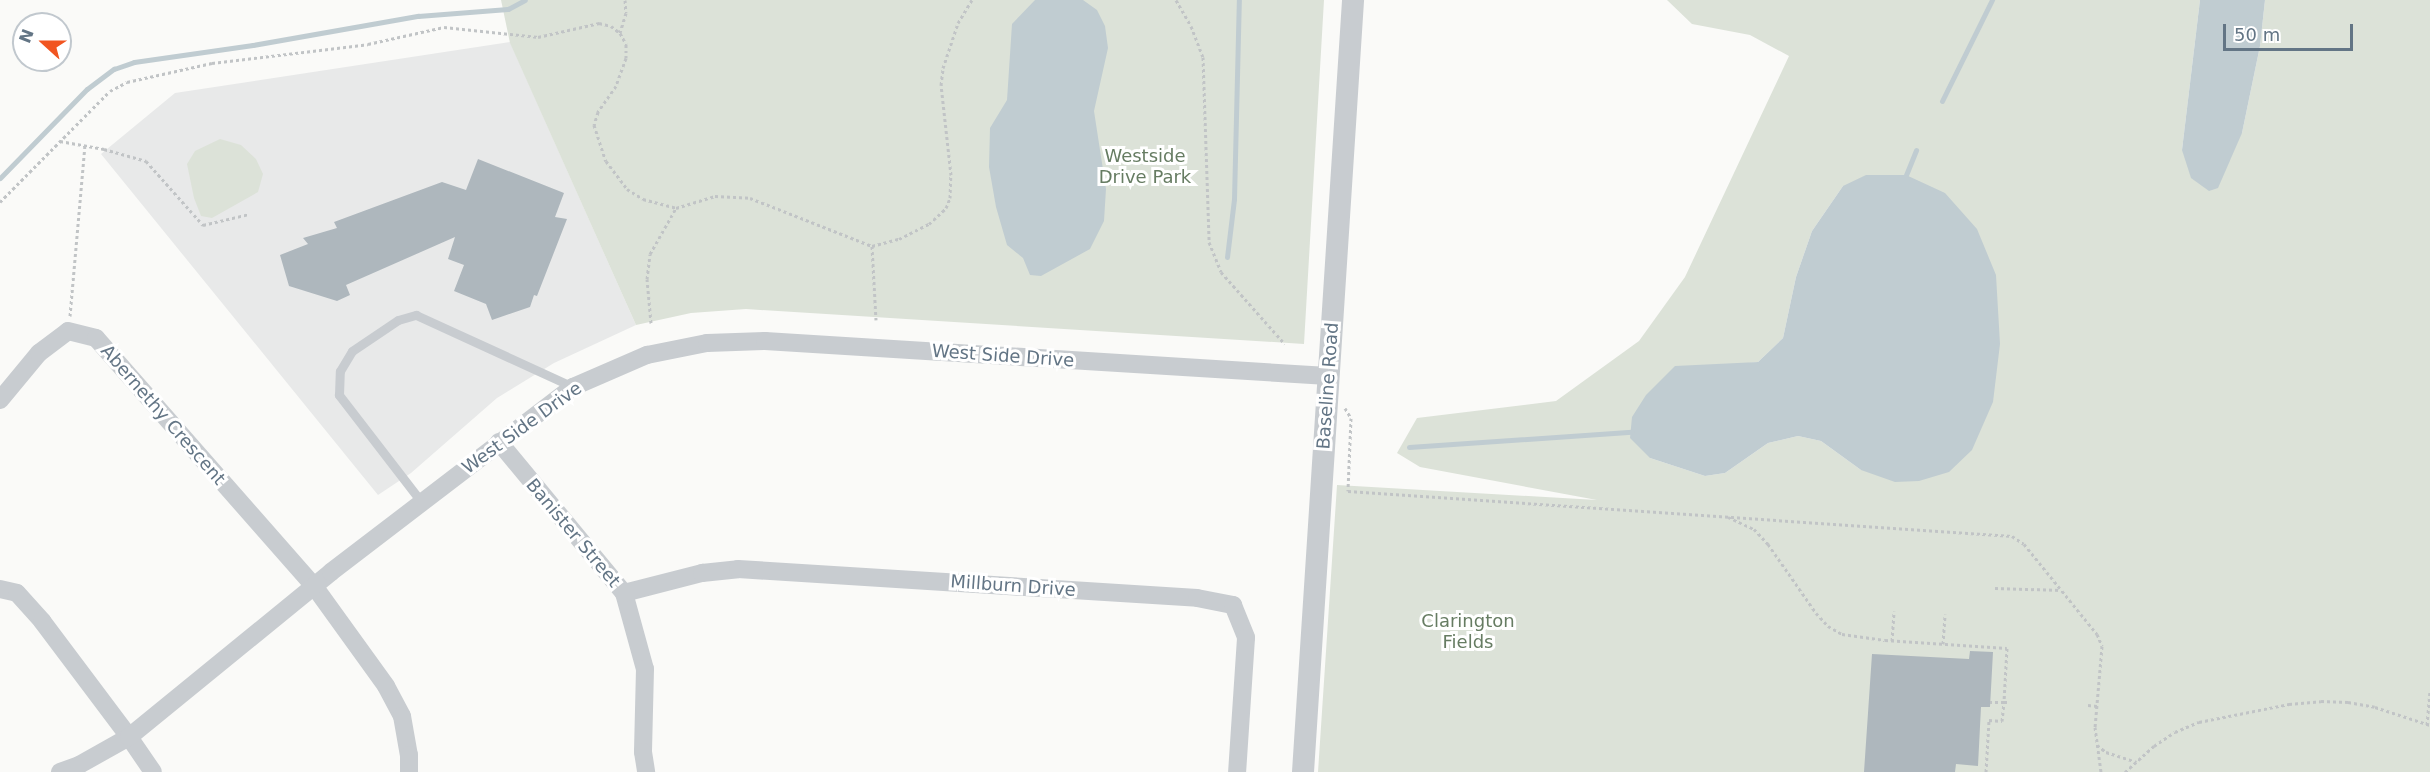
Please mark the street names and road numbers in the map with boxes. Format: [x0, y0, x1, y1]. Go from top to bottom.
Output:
street label: Baseline Road [1313, 322, 1343, 450]
street label: Abernethy Crescent [96, 340, 230, 490]
street label: West Side Drive [931, 340, 1075, 372]
street label: West Side Drive [458, 377, 586, 479]
street label: Banister Street [521, 474, 625, 592]
street label: Millburn Drive [950, 571, 1076, 601]

